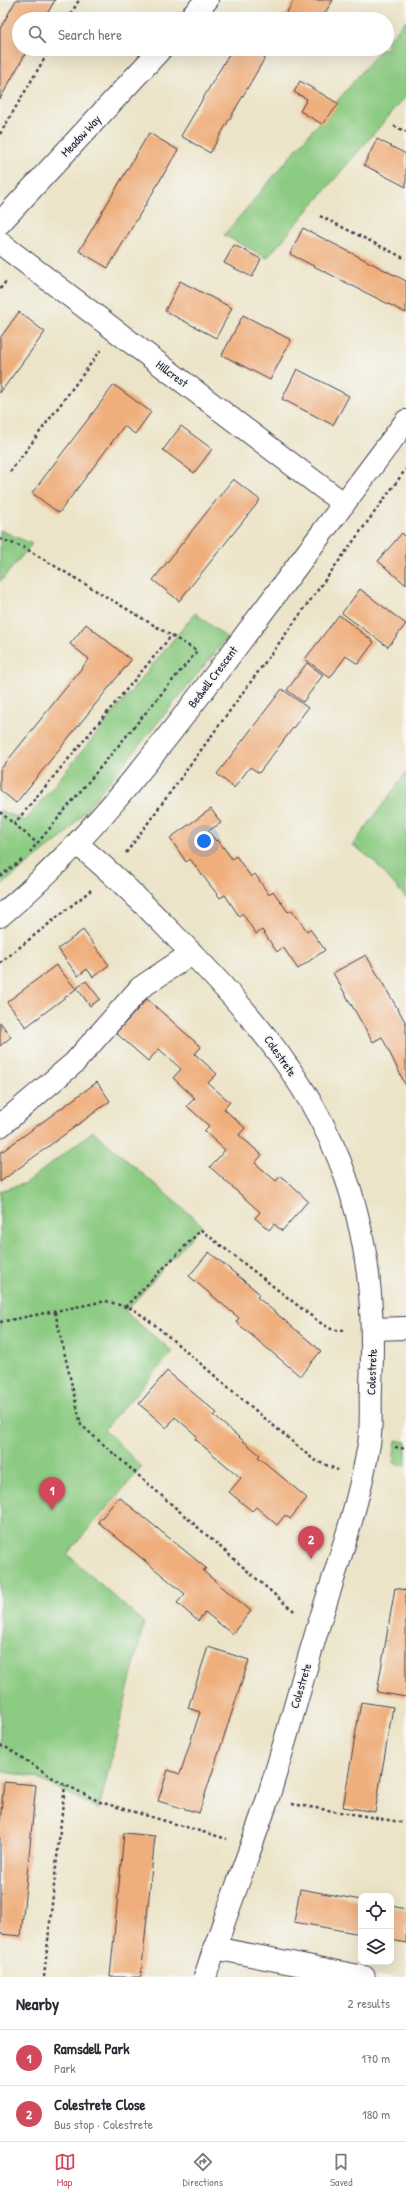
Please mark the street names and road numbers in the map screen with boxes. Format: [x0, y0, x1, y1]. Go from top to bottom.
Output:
street label: Meadow Way [57, 111, 104, 160]
street label: Hillcrest [153, 356, 193, 392]
street label: Bedwell Crescent [184, 642, 242, 711]
street label: Colestrete [260, 1032, 301, 1080]
street label: Colestrete [362, 1348, 381, 1395]
street label: Colestrete [286, 1661, 316, 1711]

